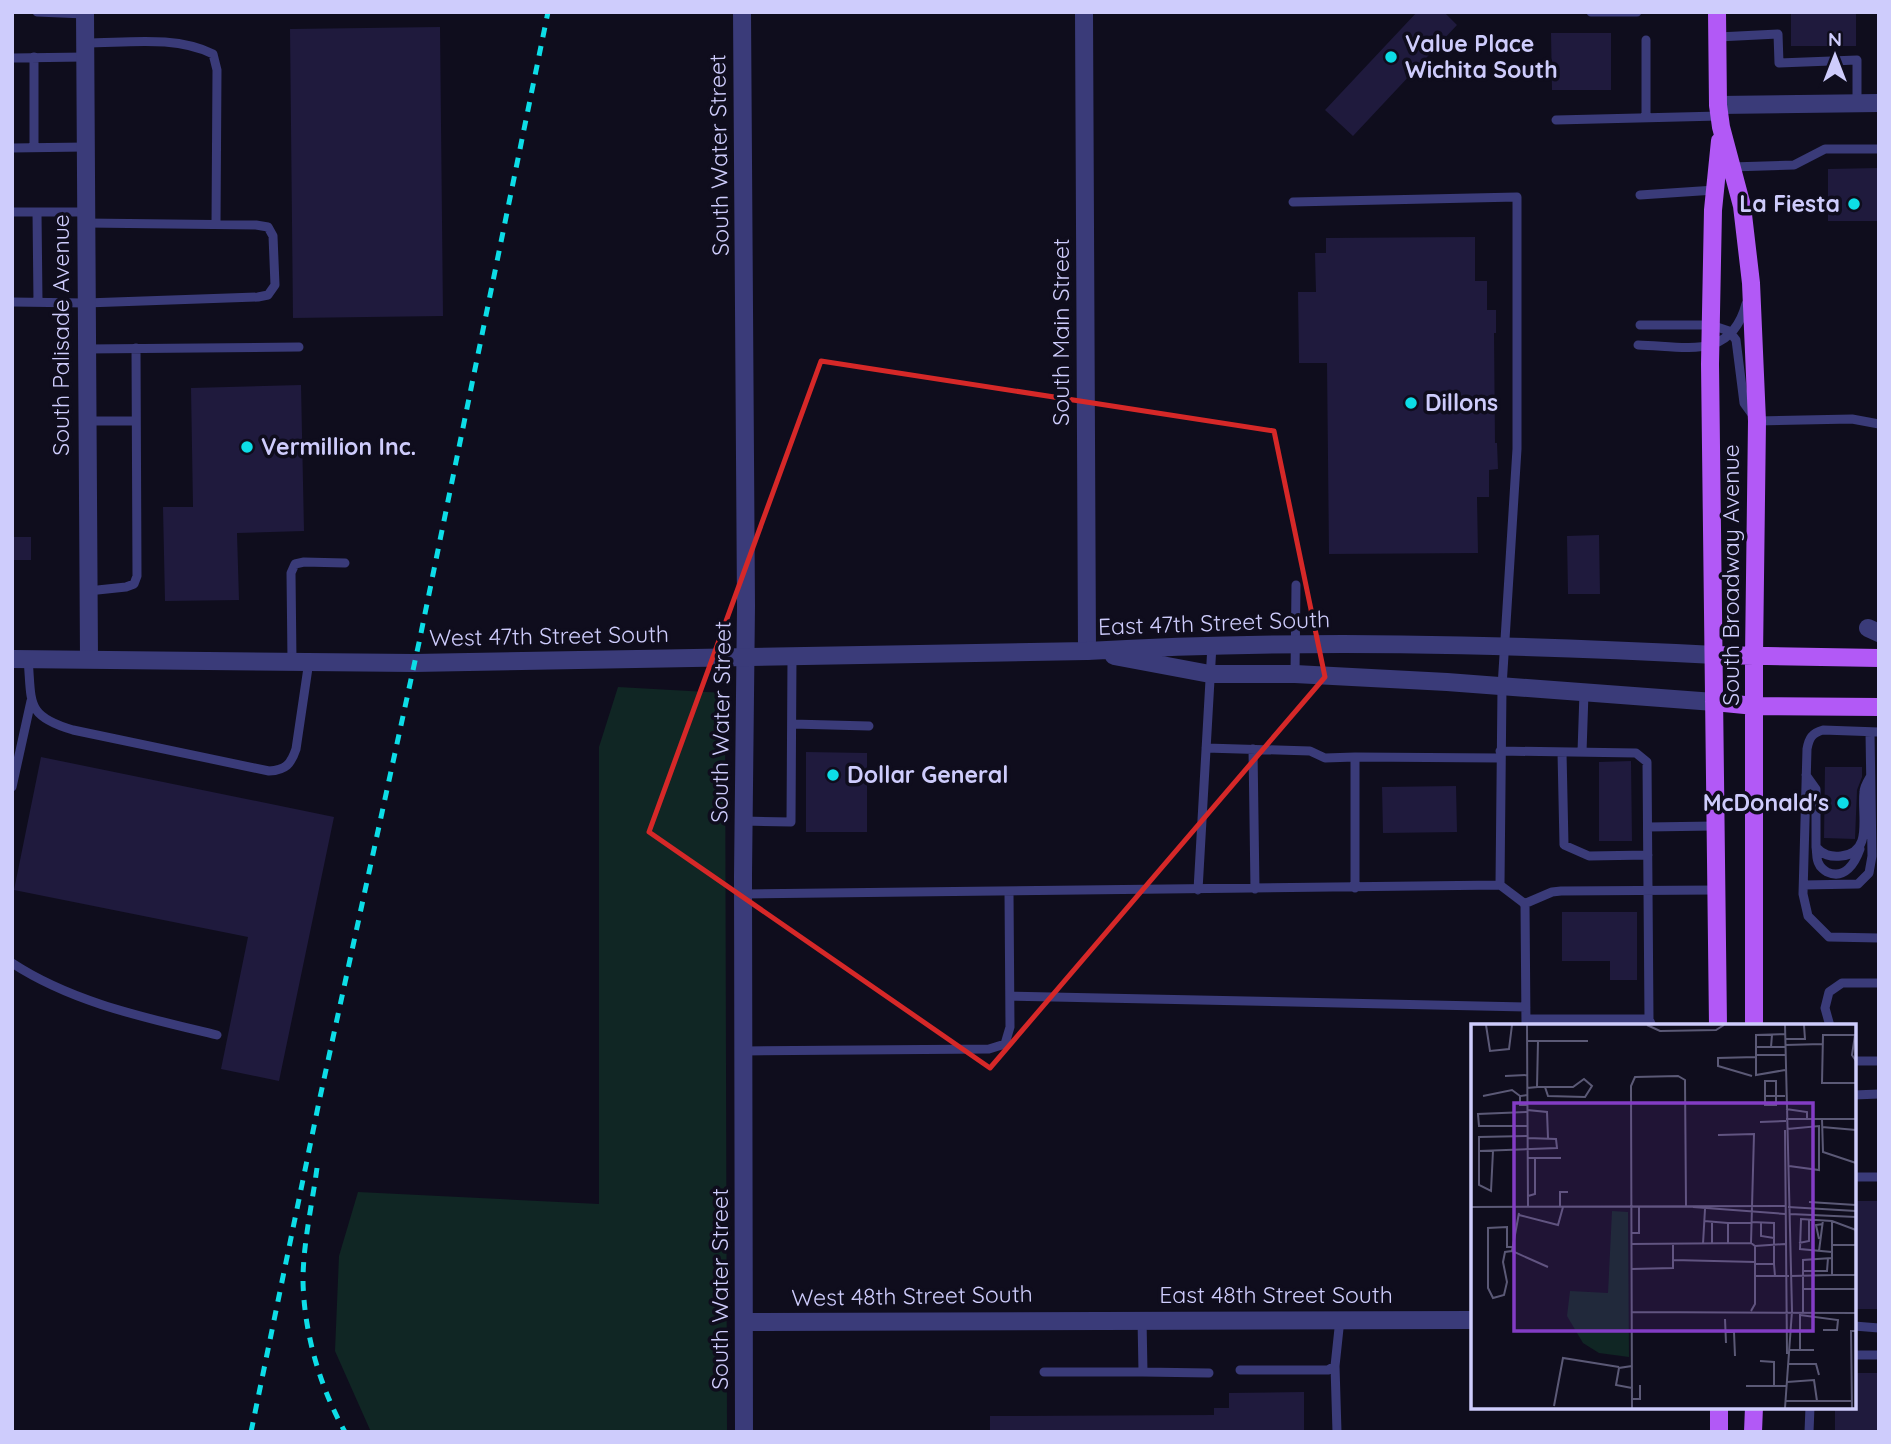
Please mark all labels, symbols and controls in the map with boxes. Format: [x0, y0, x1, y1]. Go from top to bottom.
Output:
north arrow [1800, 21, 1870, 91]
text: N [1828, 27, 1842, 51]
place label: Value Place Wichita South [1405, 29, 1558, 84]
marker: Value Place Wichita South [1383, 49, 1399, 65]
street label: South Water Street [702, 54, 735, 256]
place label: La Fiesta [1739, 189, 1840, 218]
marker: La Fiesta [1846, 196, 1862, 212]
street label: South Palisade Avenue [46, 214, 75, 456]
street label: South Main Street [1046, 238, 1075, 426]
place label: Dillons [1425, 388, 1498, 417]
marker: Dillons [1403, 395, 1419, 411]
place label: Vermillion Inc. [261, 432, 416, 461]
marker: Vermillion Inc. [239, 439, 255, 455]
street label: South Broadway Avenue [1716, 444, 1745, 706]
street label: East 47th Street South [1097, 604, 1330, 641]
street label: West 47th Street South [429, 619, 669, 652]
street label: South Water Street [704, 621, 737, 823]
place label: Dollar General [847, 760, 1008, 789]
marker: Dollar General [825, 767, 841, 783]
place label: McDonald's [1703, 788, 1829, 817]
marker: McDonald's [1835, 795, 1851, 811]
inset map [1471, 1024, 1856, 1409]
street label: South Water Street [705, 1188, 734, 1390]
street label: West 48th Street South [791, 1279, 1033, 1312]
street label: East 48th Street South [1159, 1280, 1393, 1309]

